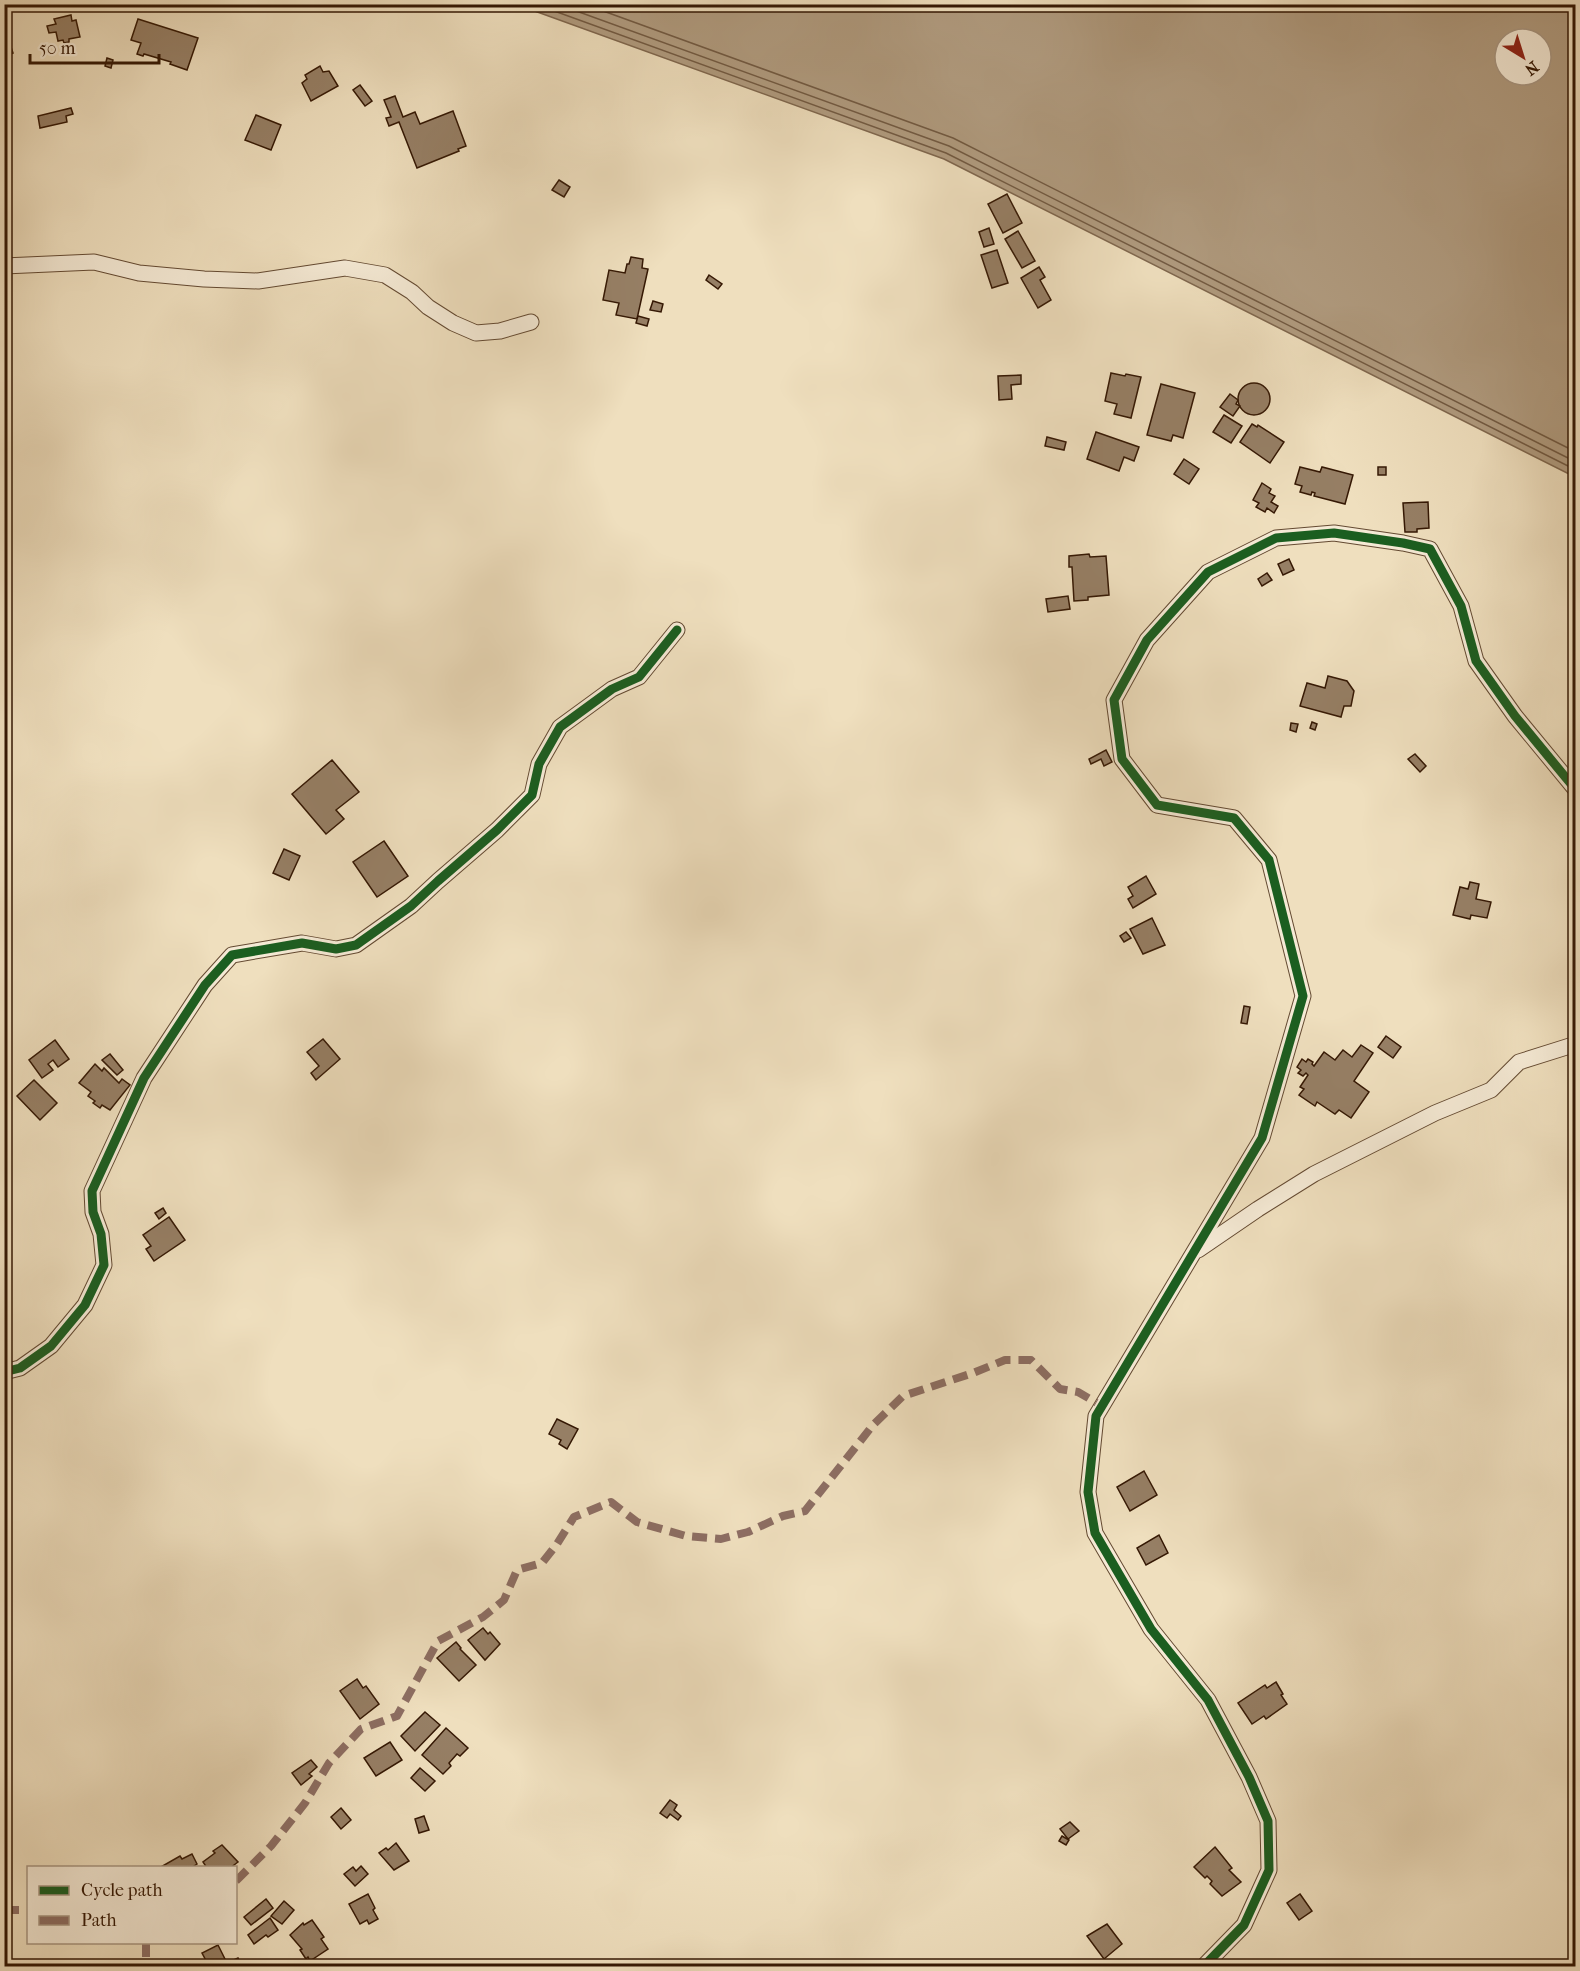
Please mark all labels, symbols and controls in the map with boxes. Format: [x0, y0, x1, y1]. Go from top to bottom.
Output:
scale bar [30, 27, 159, 65]
north arrow [1493, 27, 1553, 87]
text: 50 m [39, 38, 76, 59]
text: N [1521, 57, 1543, 80]
legend [27, 1866, 237, 1944]
text: Cycle path [81, 1880, 162, 1901]
text: Path [81, 1910, 117, 1931]

